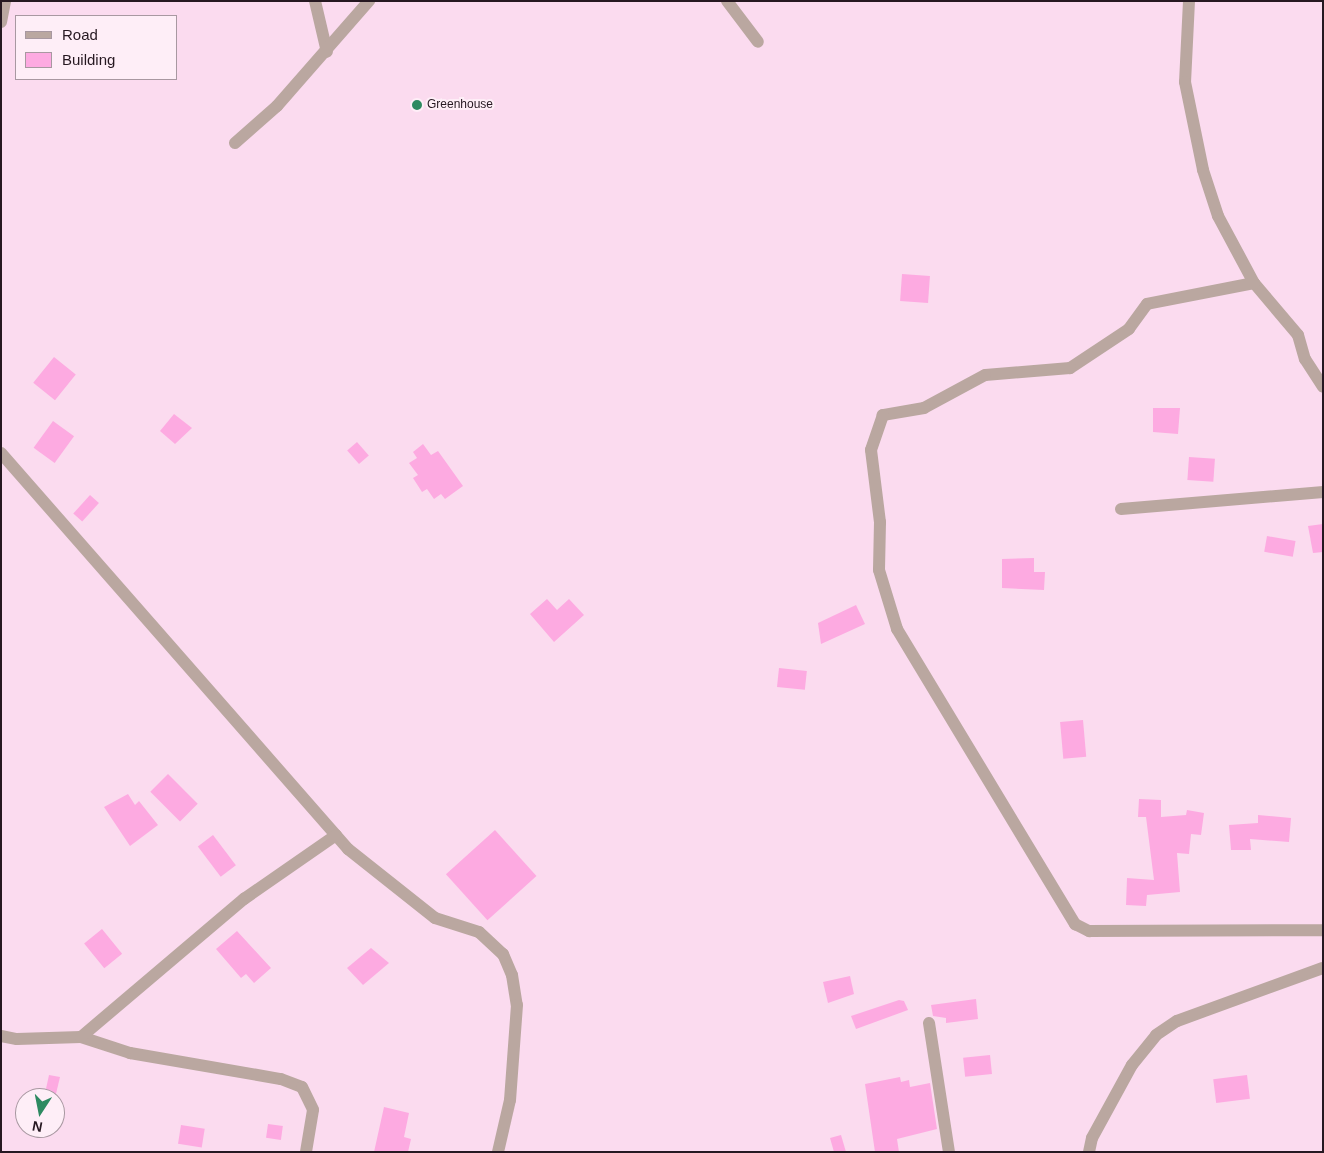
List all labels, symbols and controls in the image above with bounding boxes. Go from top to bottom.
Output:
legend [15,15,178,80]
text: Road [62,26,98,43]
text: Building [62,51,115,68]
place label: Greenhouse [427,98,493,112]
marker: Greenhouse [411,99,423,111]
north arrow [15,1088,65,1138]
text: N [31,1118,44,1136]

